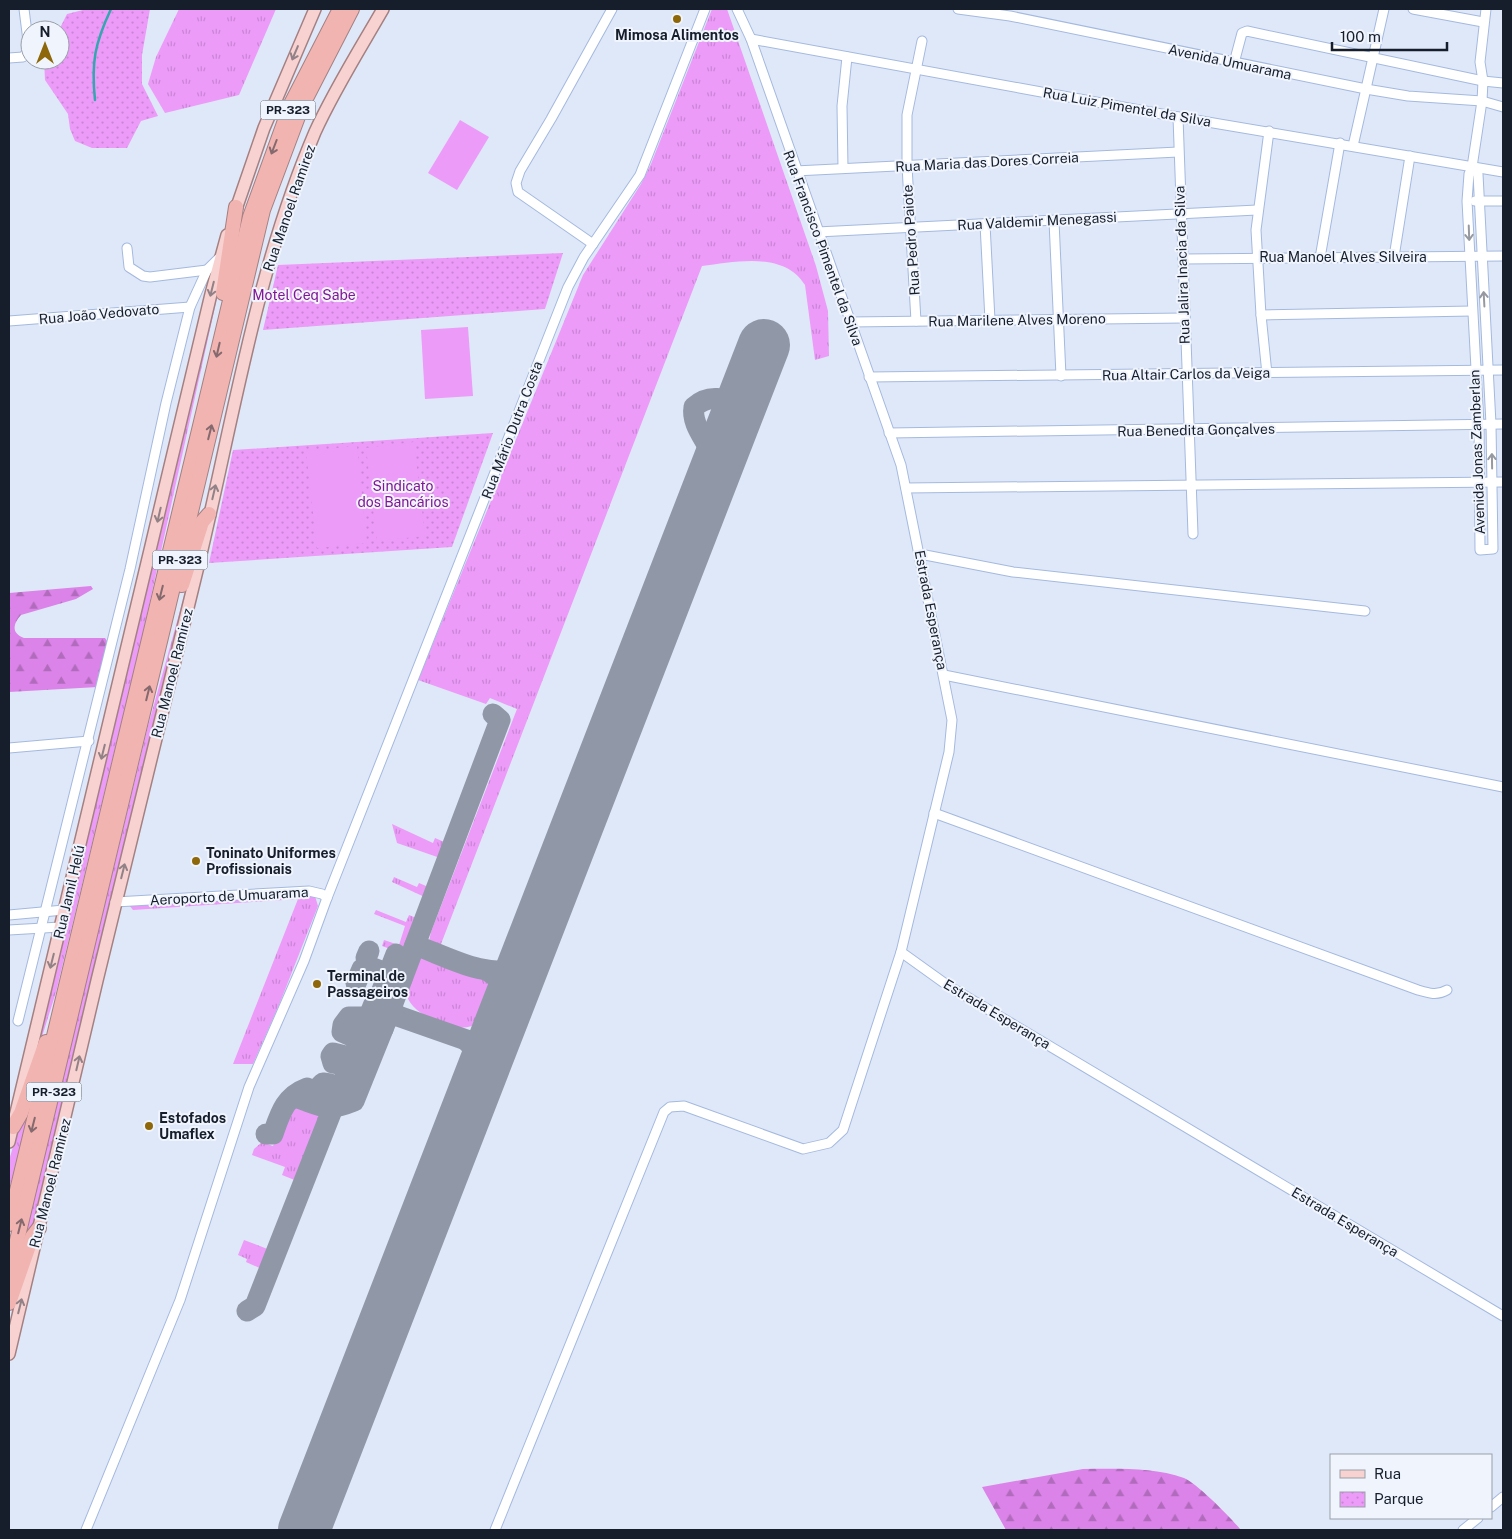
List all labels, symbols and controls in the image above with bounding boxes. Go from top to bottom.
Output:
marker: Mimosa Alimentos [671,13,683,25]
north arrow [20,20,70,70]
scale bar [1332,20,1447,52]
text: N [40,24,50,40]
place label: Mimosa Alimentos [615,27,739,43]
text: 100 m [1340,28,1381,45]
street label: Avenida Umuarama [1167,41,1293,83]
one-way arrow [290,45,300,60]
street label: Rua Luiz Pimentel da Silva [1042,84,1212,130]
road number: PR-323 [260,100,316,120]
one-way arrow [269,139,278,154]
street label: Rua Manoel Ramirez [260,142,318,273]
street label: Rua Francisco Pimentel da Silva [780,148,866,348]
street label: Rua Maria das Dores Correia [895,149,1079,175]
street label: Rua Pedro Paiote [899,184,923,296]
street label: Rua Jalira Inacia da Silva [1171,185,1193,345]
street label: Rua Valdemir Menegassi [957,209,1117,233]
one-way arrow [1464,225,1473,241]
street label: Rua Manoel Alves Silveira [1259,249,1427,265]
one-way arrow [207,280,216,296]
park label: Motel Ceq Sabe [252,287,356,303]
one-way arrow [1480,291,1489,307]
street label: Rua João Vedovato [38,301,160,327]
street label: Rua Marilene Alves Moreno [928,310,1106,330]
one-way arrow [212,341,222,357]
street label: Rua Mário Dutra Costa [478,359,546,501]
street label: Rua Altair Carlos da Veiga [1102,365,1270,383]
street label: Avenida Jonas Zamberlan [1466,369,1488,535]
street label: Rua Benedita Gonçalves [1117,421,1275,439]
one-way arrow [206,425,215,441]
one-way arrow [1487,453,1497,470]
park label: Sindicato dos Bancários [357,478,449,510]
one-way arrow [210,484,219,500]
one-way arrow [154,507,163,523]
street label: Estrada Esperança [912,549,950,671]
road number: PR-323 [152,550,208,570]
one-way arrow [156,585,165,601]
street label: Rua Manoel Ramirez [148,606,196,739]
one-way arrow [144,685,153,701]
one-way arrow [98,743,107,759]
street label: Rua Jamil Helú [50,844,88,940]
place label: Toninato Uniformes Profissionais [206,845,336,877]
marker: Toninato Uniformes Profissionais [190,855,202,867]
one-way arrow [119,863,128,879]
street label: Aeroporto de Umuarama [149,884,309,908]
one-way arrow [47,952,56,968]
place label: Terminal de Passageiros [327,968,408,1000]
street label: Estrada Esperança [941,976,1053,1052]
marker: Terminal de Passageiros [311,978,323,990]
one-way arrow [74,1056,83,1072]
road number: PR-323 [27,1082,82,1102]
place label: Estofados Umaflex [159,1110,226,1142]
street label: Rua Manoel Ramirez [26,1116,74,1249]
one-way arrow [28,1117,38,1133]
marker: Estofados Umaflex [143,1120,155,1132]
street label: Estrada Esperança [1289,1184,1401,1260]
one-way arrow [16,1219,25,1235]
one-way arrow [16,1299,25,1315]
legend [1330,1454,1492,1519]
text: Rua [1374,1465,1401,1482]
text: Parque [1374,1490,1424,1507]

